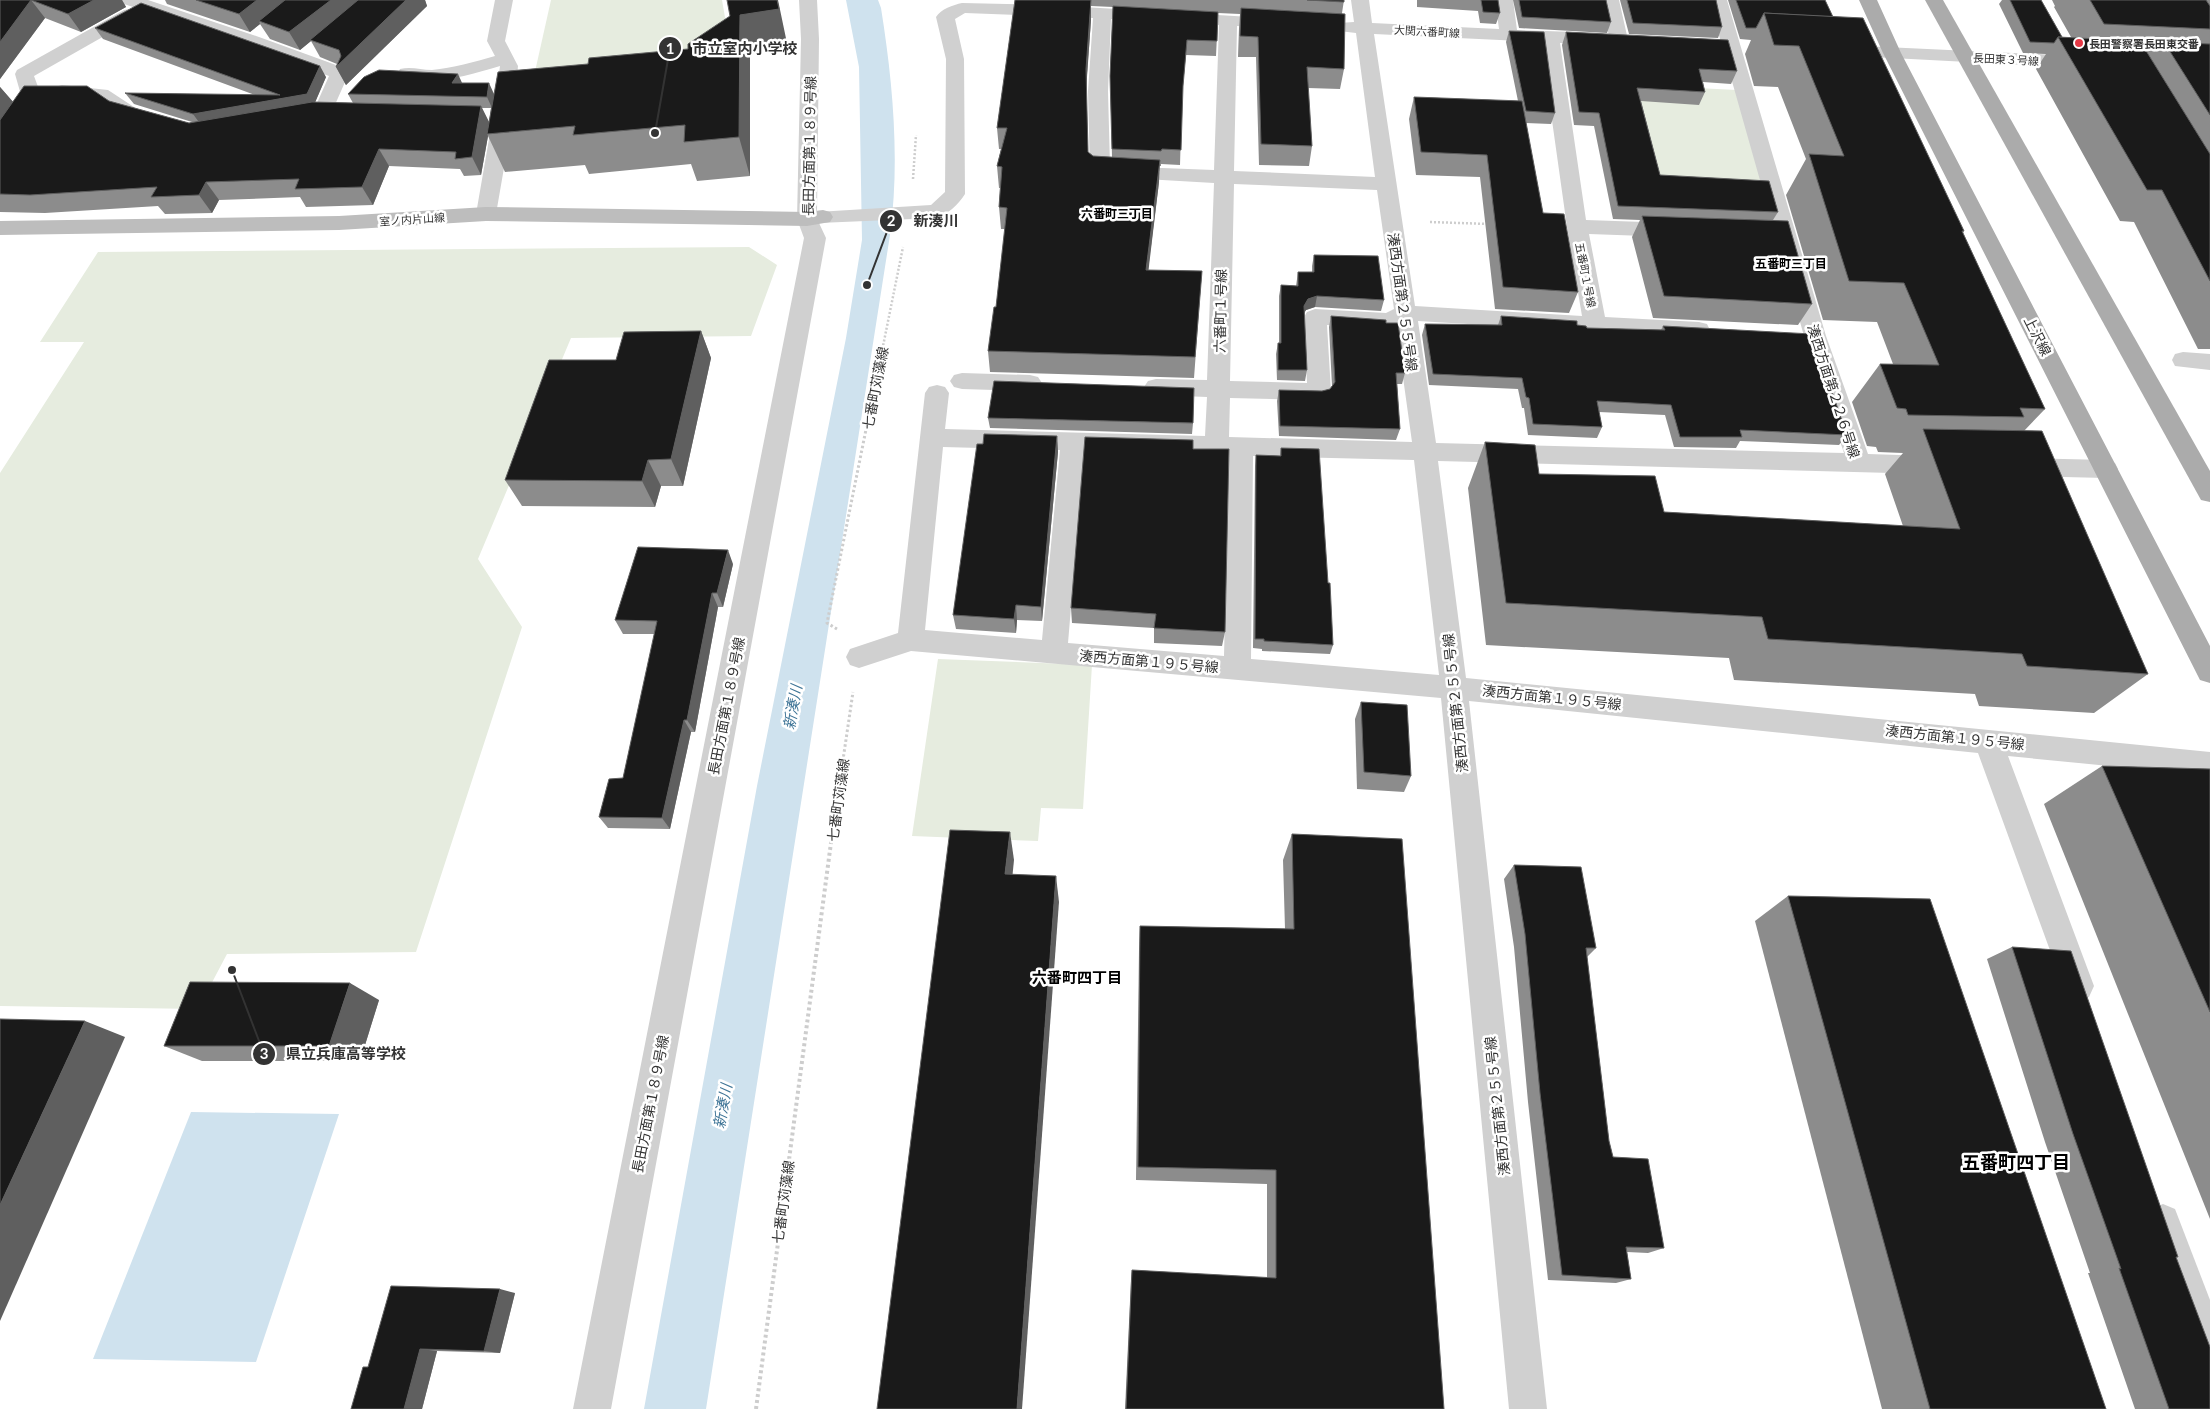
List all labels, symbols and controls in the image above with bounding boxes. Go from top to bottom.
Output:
street label: 大関六番町線 [1394,23,1460,39]
callout: 市立室内小学校 [658,33,808,63]
marker: 長田警察署長田東交番 [2073,37,2085,49]
place label: 長田警察署長田東交番 [2089,37,2199,50]
text: 1 [666,39,674,57]
text: 市立室内小学校 [692,39,798,57]
street label: 長田東３号線 [1973,51,2039,67]
street label: 長田方面第１８９号線 [799,76,819,216]
callout: 新湊川 [879,206,969,236]
district label: 六番町三丁目 [1081,206,1153,221]
street label: 室ノ内片山線 [379,210,445,228]
text: 2 [887,211,896,229]
text: 新湊川 [913,211,959,229]
street label: 湊西方面第２５５号線 [1385,231,1421,373]
street label: 五番町１号線 [1573,241,1599,309]
district label: 五番町三丁目 [1755,256,1827,271]
street label: 六番町１号線 [1211,269,1229,353]
street label: 上沢線 [2021,313,2055,359]
street label: 湊西方面第２２６号線 [1804,322,1864,460]
street label: 七番町苅藻線 [859,345,891,431]
street label: 湊西方面第２５５号線 [1439,632,1471,774]
street label: 長田方面第１８９号線 [704,636,748,776]
street label: 湊西方面第１９５号線 [1079,646,1219,676]
water label: 新湊川 [779,681,805,731]
street label: 湊西方面第１９５号線 [1481,681,1623,713]
street label: 湊西方面第１９５号線 [1884,721,2026,753]
street label: 七番町苅藻線 [824,757,852,843]
district label: 六番町四丁目 [1032,968,1122,986]
street label: 長田方面第１８９号線 [628,1034,672,1174]
street label: 湊西方面第２５５号線 [1481,1035,1513,1177]
callout: 県立兵庫高等学校 [251,1039,416,1069]
text: 3 [260,1044,268,1062]
text: 県立兵庫高等学校 [286,1044,406,1062]
water label: 新湊川 [709,1080,735,1130]
district label: 五番町四丁目 [1962,1151,2070,1173]
street label: 七番町苅藻線 [769,1159,797,1245]

